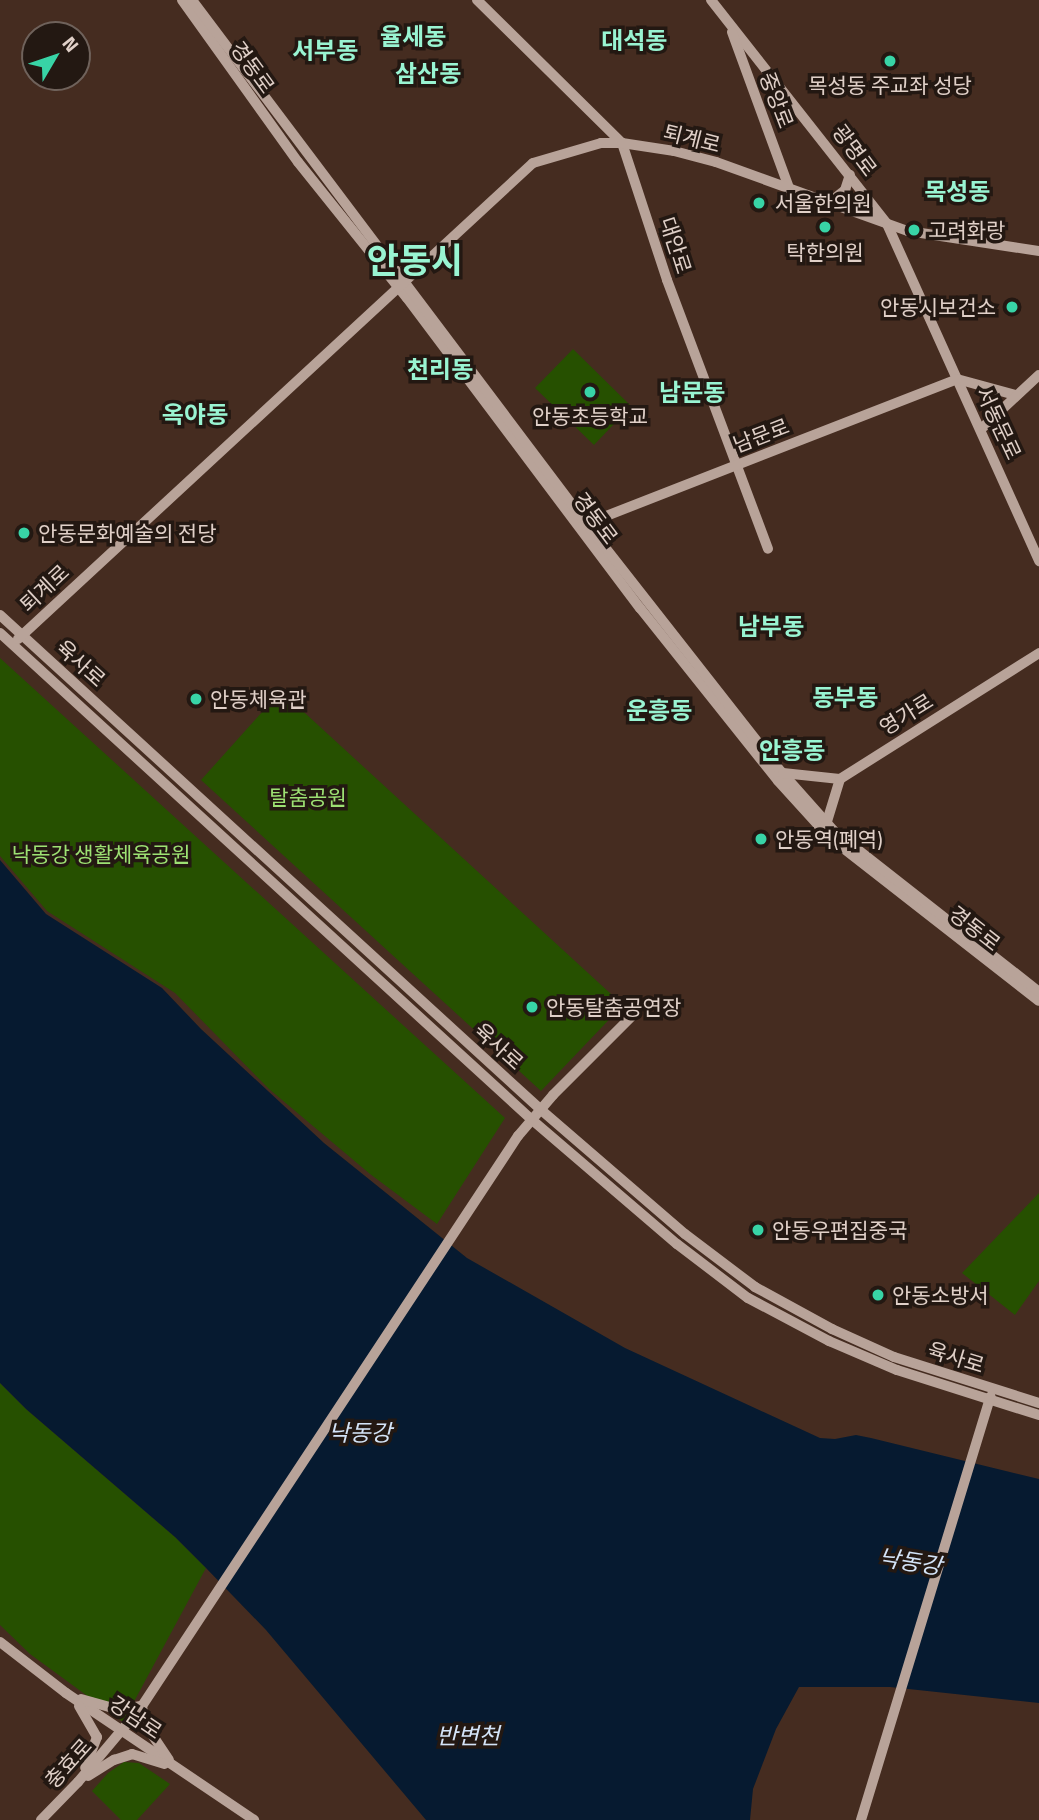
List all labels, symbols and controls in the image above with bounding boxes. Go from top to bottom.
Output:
north arrow [21,21,91,91]
district label: 율세동 [380,23,446,51]
district label: 대석동 [601,27,667,55]
text: N [56,29,87,58]
street label: 경동로 [226,36,280,98]
district label: 서부동 [292,37,358,65]
marker: 목성동 주교좌 성당 [882,53,898,69]
district label: 삼산동 [395,60,461,88]
street label: 중앙로 [755,68,799,132]
place label: 목성동 주교좌 성당 [808,72,972,98]
street label: 퇴계로 [661,119,723,157]
street label: 광명로 [827,119,883,181]
district label: 목성동 [924,178,990,206]
place label: 서울한의원 [775,190,872,216]
marker: 서울한의원 [749,193,769,213]
street label: 대안로 [655,214,697,276]
marker: 탁한의원 [815,217,835,237]
place label: 고려화랑 [928,217,1005,243]
marker: 고려화랑 [906,222,922,238]
district label: 안동시 [367,239,463,281]
place label: 탁한의원 [786,239,864,265]
place label: 안동시보건소 [880,294,996,320]
marker: 안동시보건소 [1002,297,1022,317]
district label: 천리동 [407,356,473,384]
district label: 남문동 [659,379,725,407]
street label: 서동문로 [971,383,1027,463]
marker: 안동초등학교 [582,384,598,400]
district label: 옥야동 [162,401,228,429]
place label: 안동초등학교 [532,403,648,429]
street label: 남문로 [729,413,793,457]
street label: 경동로 [568,487,624,549]
place label: 안동문화예술의 전당 [38,520,216,546]
marker: 안동문화예술의 전당 [16,525,32,541]
street label: 퇴계로 [14,559,74,617]
district label: 남부동 [738,613,804,641]
street label: 육사로 [51,634,111,692]
district label: 동부동 [812,684,878,712]
place label: 안동체육관 [210,686,307,712]
street label: 영가로 [875,688,937,740]
marker: 안동체육관 [188,691,204,707]
district label: 운흥동 [626,697,692,725]
district label: 안흥동 [759,737,825,765]
park label: 탈춤공원 [269,784,347,810]
place label: 안동역(폐역) [775,826,883,852]
marker: 안동역(폐역) [753,831,769,847]
park label: 낙동강 생활체육공원 [12,841,190,867]
street label: 경동로 [944,900,1006,956]
place label: 안동탈춤공연장 [546,994,681,1020]
marker: 안동탈춤공연장 [524,999,540,1015]
street label: 육사로 [469,1017,529,1075]
place label: 안동우편집중국 [772,1217,907,1243]
marker: 안동우편집중국 [750,1222,766,1238]
place label: 안동소방서 [892,1282,989,1308]
marker: 안동소방서 [870,1287,886,1303]
street label: 육사로 [925,1336,987,1378]
water label: 낙동강 [328,1419,392,1447]
water label: 낙동강 [876,1543,944,1581]
street label: 강남로 [105,1690,167,1744]
water label: 반변천 [436,1722,500,1750]
street label: 충효로 [39,1733,97,1793]

